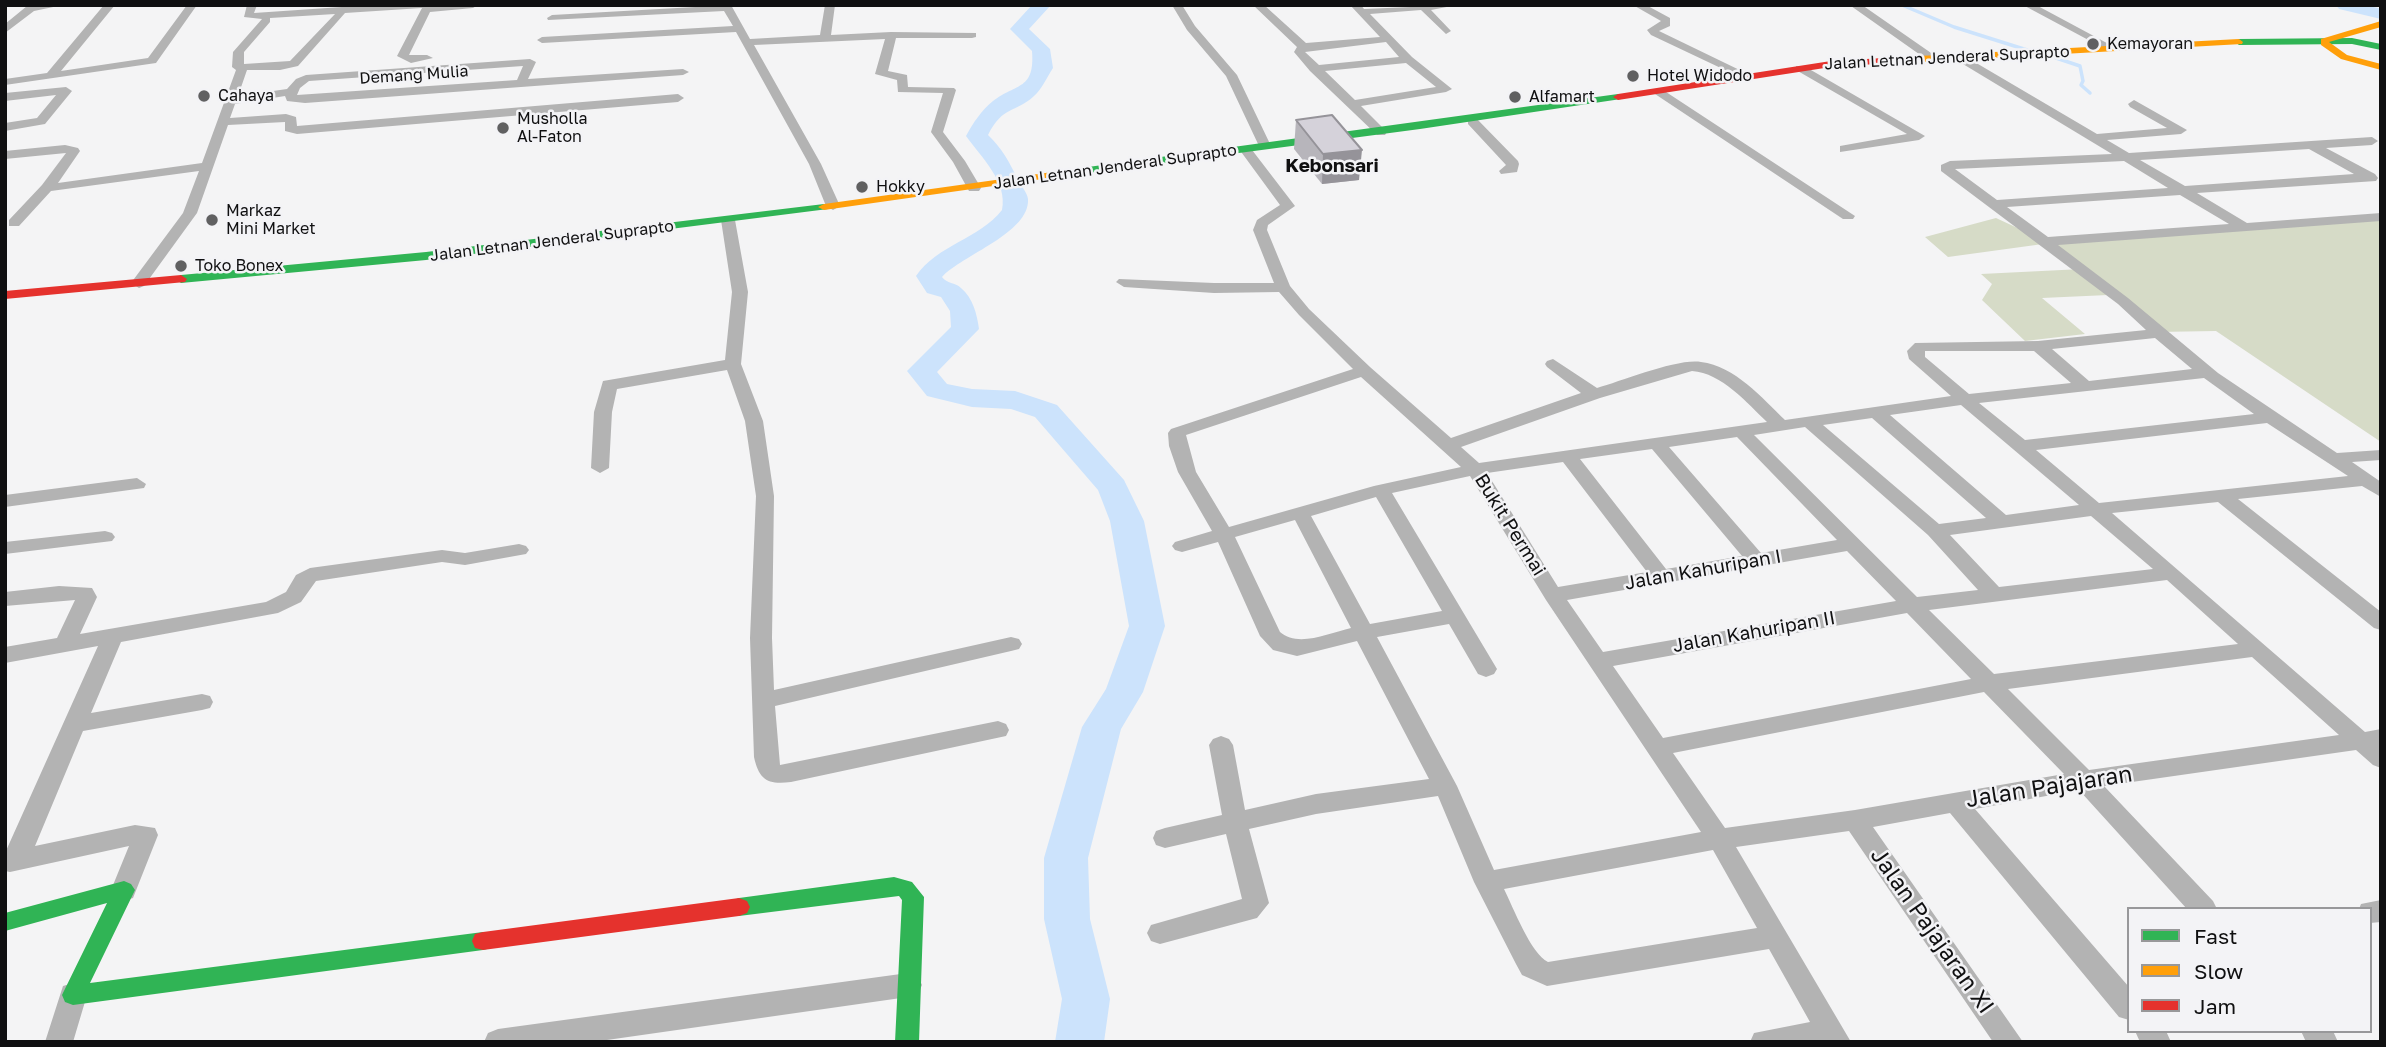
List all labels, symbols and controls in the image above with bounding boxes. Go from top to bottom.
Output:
place label: Kemayoran [2107,34,2193,54]
marker: Kemayoran [2085,36,2101,52]
street label: Jalan Letnan Jenderal Suprapto [1824,42,2070,74]
street label: Demang Mulia [359,62,469,88]
place label: Hotel Widodo [1647,66,1752,86]
marker: Hotel Widodo [1625,68,1641,84]
place label: Cahaya [218,86,274,106]
place label: Alfamart [1529,87,1595,107]
marker: Cahaya [196,88,212,104]
marker: Alfamart [1507,89,1523,105]
place label: Musholla Al-Faton [517,109,588,147]
marker: Musholla Al-Faton [495,120,511,136]
street label: Jalan Letnan Jenderal Suprapto [992,140,1238,194]
district label: Kebonsari [1285,155,1379,177]
place label: Hokky [876,177,925,197]
marker: Hokky [854,179,870,195]
place label: Markaz Mini Market [226,201,316,239]
marker: Markaz Mini Market [204,212,220,228]
street label: Jalan Letnan Jenderal Suprapto [429,217,675,265]
place label: Toko Bonex [195,256,283,276]
marker: Toko Bonex [173,258,189,274]
street label: Bukit Permai [1470,470,1550,580]
street label: Jalan Kahuripan I [1623,545,1783,595]
street label: Jalan Kahuripan II [1671,606,1837,658]
street label: Jalan Pajajaran [1964,760,2134,814]
street label: Jalan Pajajaran XI [1864,843,2000,1019]
legend [2127,907,2372,1033]
text: Fast [2194,923,2237,949]
text: Slow [2194,958,2243,984]
text: Jam [2194,993,2236,1019]

